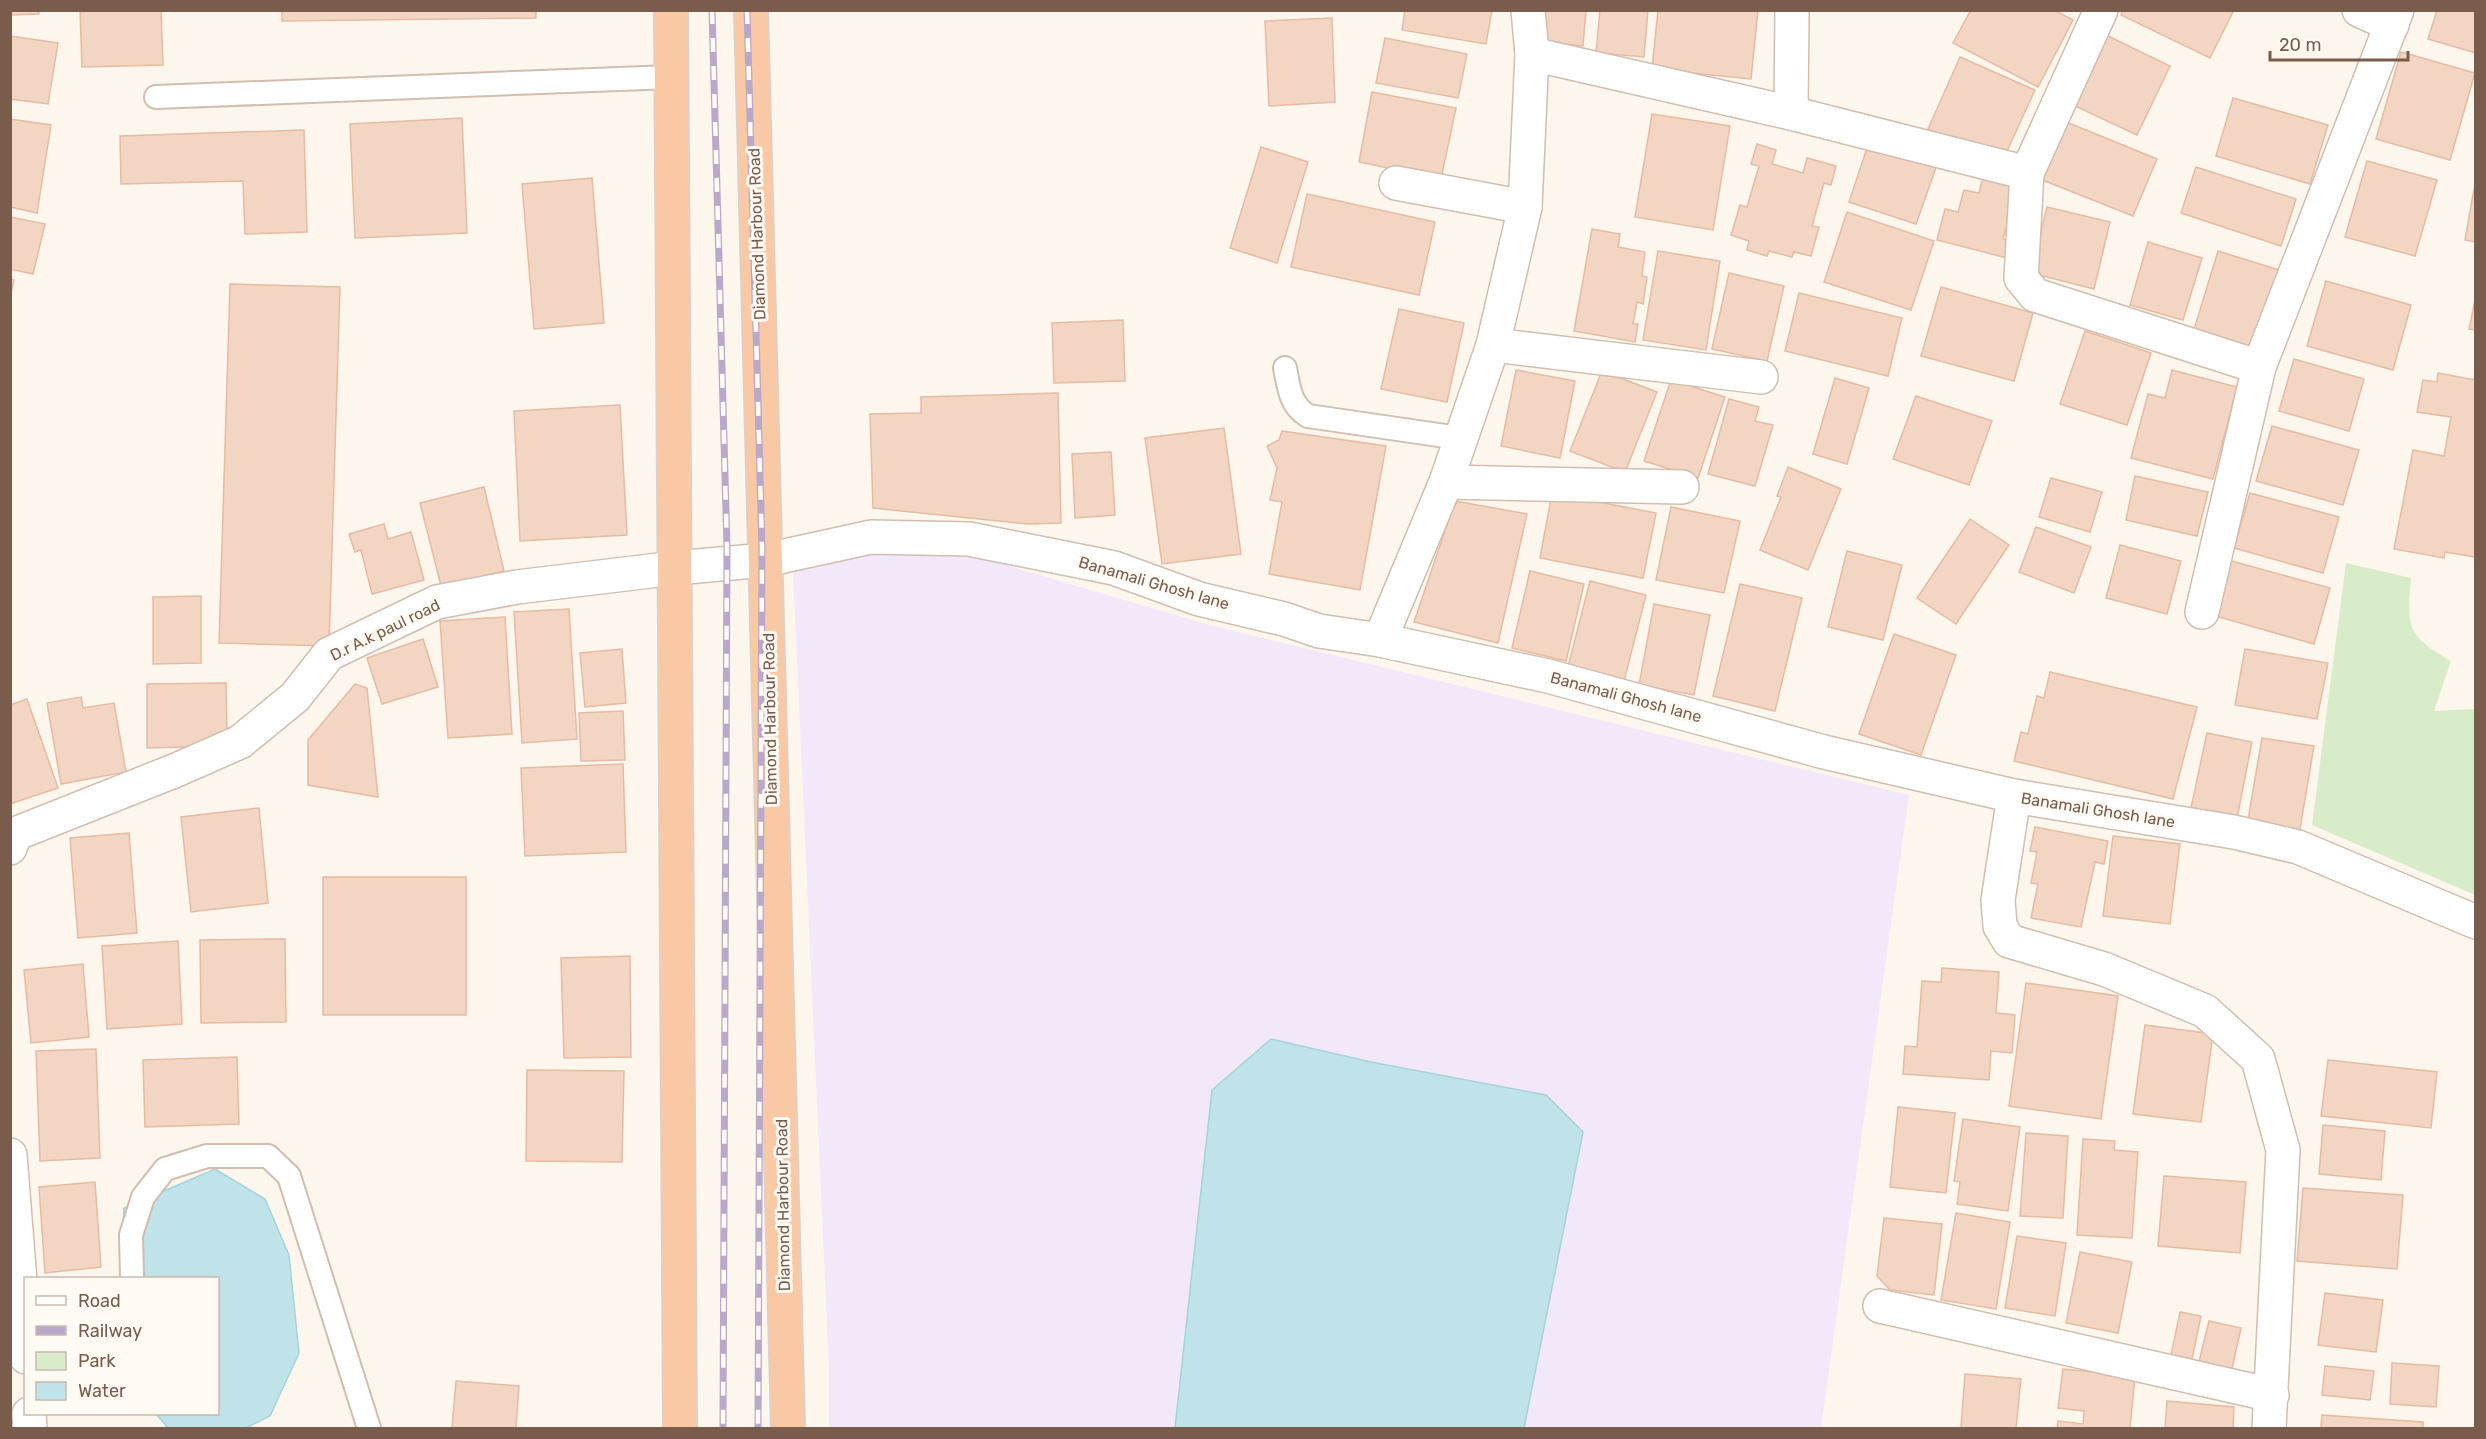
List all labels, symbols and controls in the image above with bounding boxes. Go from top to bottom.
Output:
scale bar [2270,24,2408,62]
text: 20 m [2279,34,2321,56]
street label: Diamond Harbour Road [744,147,770,321]
street label: Banamali Ghosh lane [1076,552,1232,614]
street label: D.r A.k paul road [327,595,443,665]
street label: Diamond Harbour Road [759,633,781,805]
street label: Banamali Ghosh lane [1548,668,1704,726]
street label: Banamali Ghosh lane [2020,788,2176,832]
street label: Diamond Harbour Road [772,1119,794,1291]
legend [24,1277,219,1415]
text: Road [78,1290,121,1312]
text: Railway [78,1320,142,1342]
text: Park [78,1350,116,1372]
text: Water [78,1380,126,1402]

